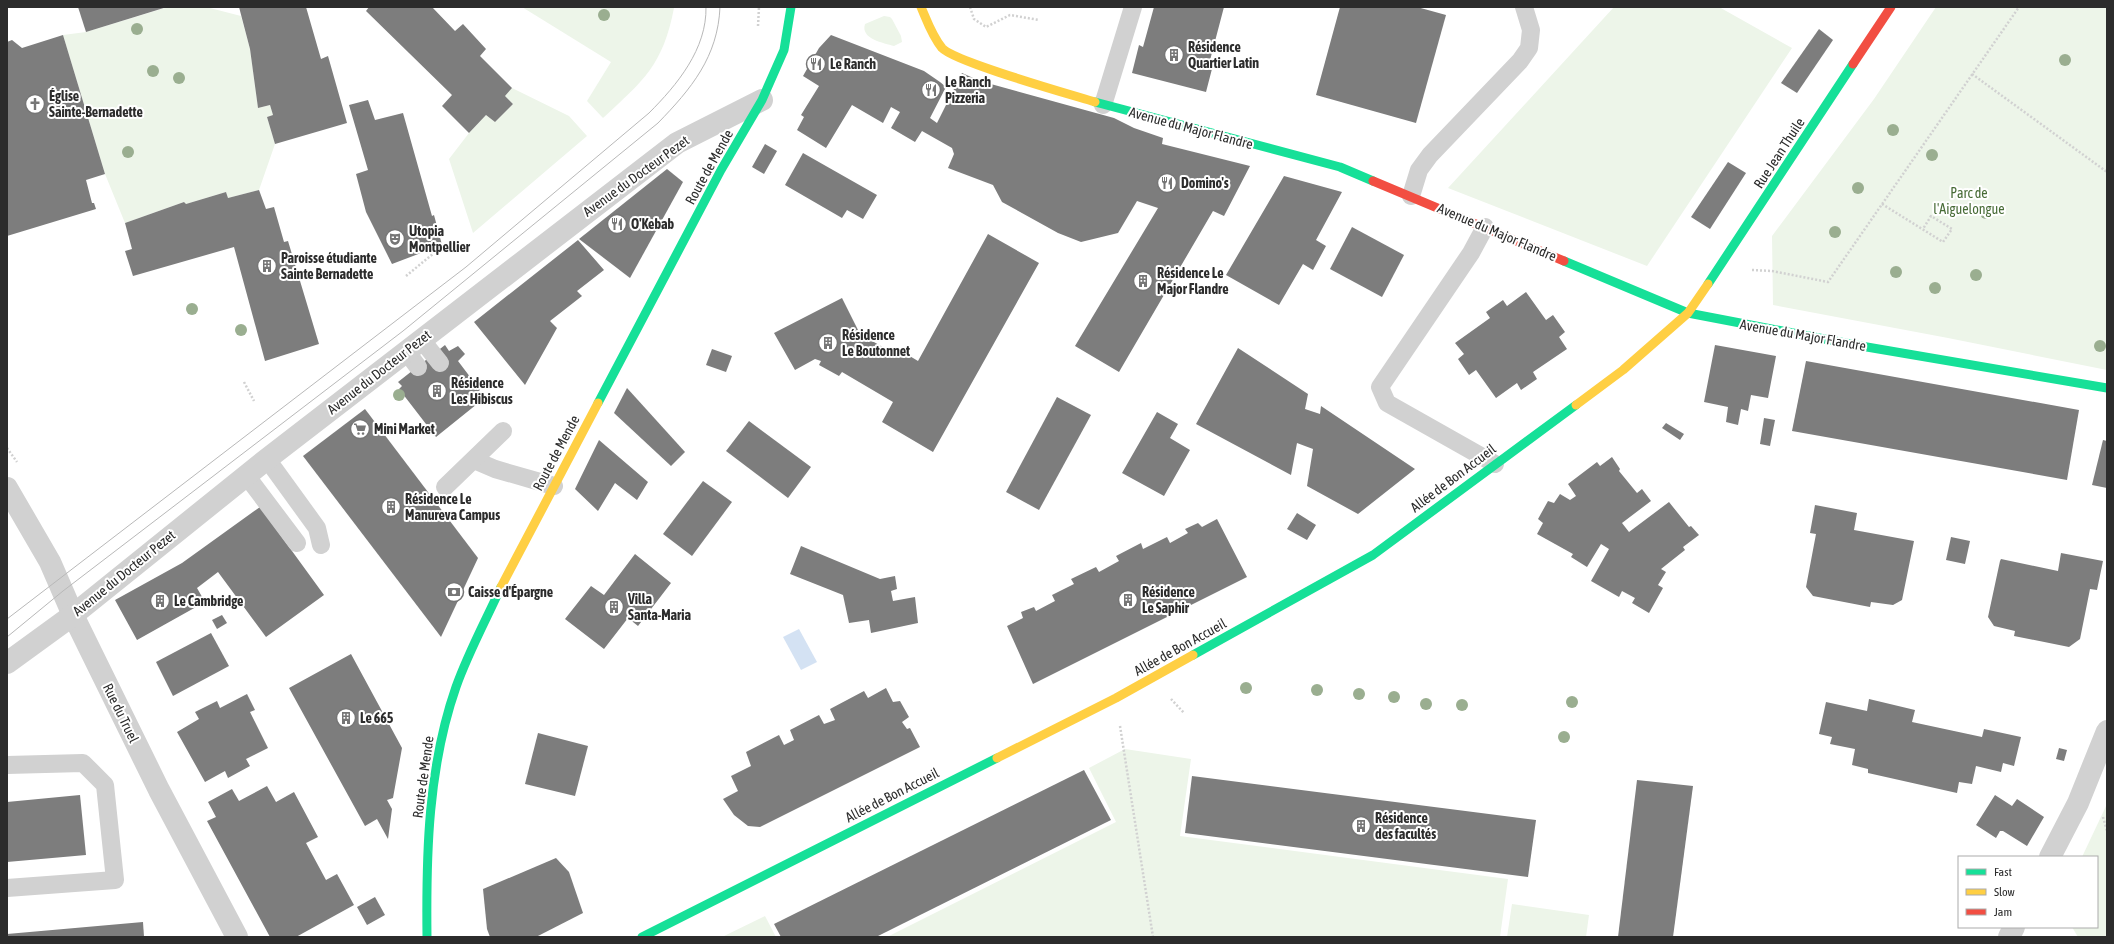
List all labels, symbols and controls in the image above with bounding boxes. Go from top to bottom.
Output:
place label: Résidence Quartier Latin [1188,39,1259,71]
building icon: Résidence Quartier Latin [1163,44,1185,66]
restaurant icon: Le Ranch [805,53,827,75]
place label: Le Ranch [830,56,876,72]
place label: Le Ranch Pizzeria [945,74,991,106]
restaurant icon: Le Ranch Pizzeria [920,79,942,101]
place label: Église Sainte-Bernadette [49,88,143,120]
church icon: Église Sainte-Bernadette [24,93,46,115]
street label: Avenue du Major Flandre [1127,104,1255,152]
street label: Rue Jean Thuile [1750,115,1808,191]
street label: Route de Mende [682,127,736,207]
street label: Avenue du Docteur Pezet [580,132,692,220]
restaurant icon: Domino's [1156,172,1178,194]
place label: Domino's [1181,175,1229,191]
park label: Parc de l'Aiguelongue [1933,185,2005,217]
street label: Avenue du Major Flandre [1435,200,1559,264]
restaurant icon: O'Kebab [606,213,628,235]
place label: O'Kebab [631,216,675,232]
place label: Utopia Montpellier [409,223,471,255]
theatre icon: Utopia Montpellier [384,228,406,250]
place label: Paroisse étudiante Sainte Bernadette [281,250,377,282]
building icon: Paroisse étudiante Sainte Bernadette [256,255,278,277]
place label: Résidence Le Major Flandre [1157,265,1229,297]
building icon: Résidence Le Major Flandre [1132,270,1154,292]
street label: Avenue du Major Flandre [1739,316,1867,354]
street label: Avenue du Docteur Pezet [324,327,434,417]
place label: Résidence Le Boutonnet [842,327,910,359]
building icon: Résidence Le Boutonnet [817,332,839,354]
place label: Résidence Les Hibiscus [451,375,513,407]
building icon: Résidence Les Hibiscus [426,380,448,402]
street label: Route de Mende [529,413,583,493]
supermarket icon: Mini Market [349,418,371,440]
place label: Mini Market [374,421,435,437]
street label: Allée de Bon Accueil [1407,441,1499,515]
place label: Résidence Le Manureva Campus [405,491,500,523]
building icon: Résidence Le Manureva Campus [380,496,402,518]
street label: Avenue du Docteur Pezet [70,527,178,619]
bank icon: Caisse d'Épargne [443,581,465,603]
place label: Caisse d'Épargne [468,584,553,600]
place label: Résidence Le Saphir [1142,584,1195,616]
building icon: Résidence Le Saphir [1117,589,1139,611]
building icon: Le Cambridge [149,590,171,612]
place label: Villa Santa-Maria [627,591,691,623]
place label: Le Cambridge [174,593,243,609]
building icon: Villa Santa-Maria [603,596,625,618]
street label: Allée de Bon Accueil [1131,615,1229,679]
street label: Rue du Truel [100,681,142,745]
building icon: Le 665 [335,707,357,729]
place label: Le 665 [360,710,394,726]
street label: Route de Mende [409,735,437,819]
street label: Allée de Bon Accueil [843,764,942,825]
place label: Résidence des facultés [1375,810,1436,842]
building icon: Résidence des facultés [1350,815,1372,837]
legend [1958,856,2098,928]
text: Fast [1994,865,2012,879]
text: Slow [1994,885,2015,899]
text: Jam [1994,905,2012,919]

